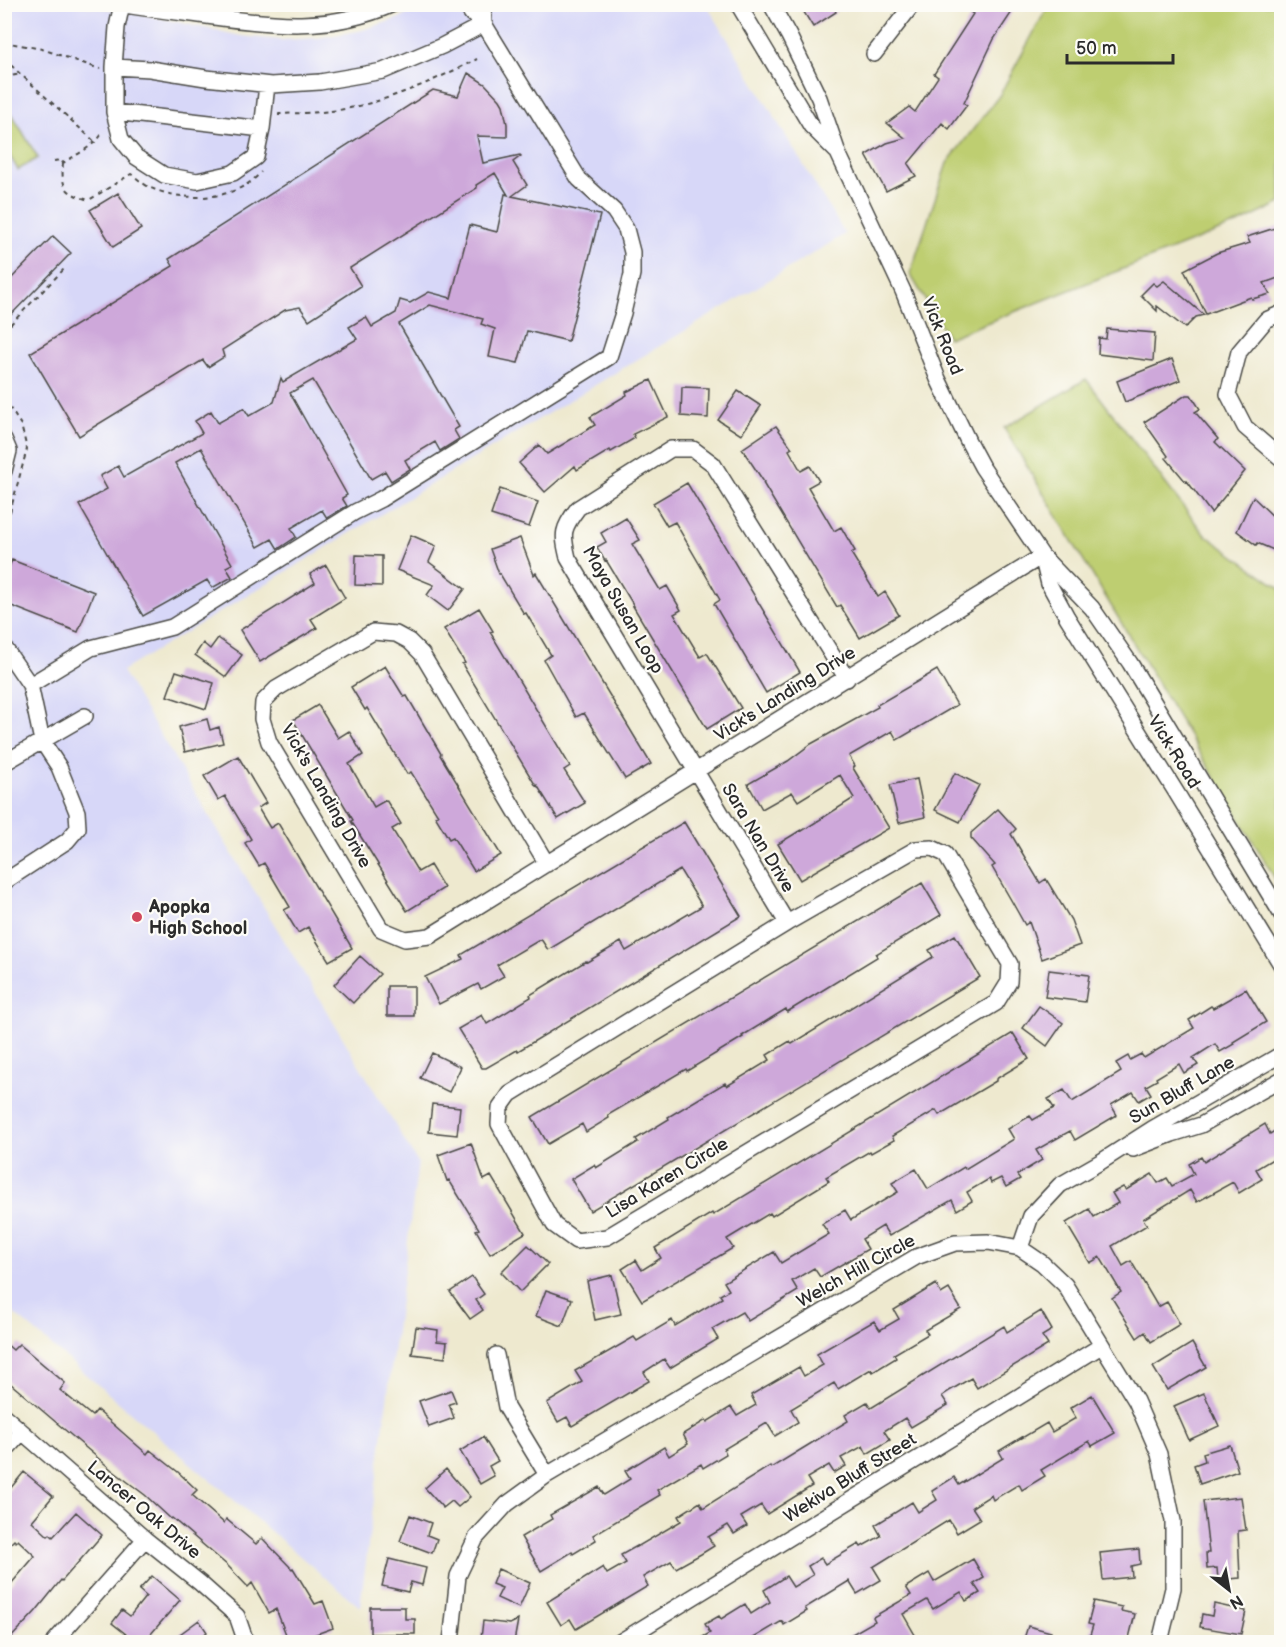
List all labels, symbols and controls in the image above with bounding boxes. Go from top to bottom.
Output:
scale bar [1067,27,1174,65]
text: 50 m [1076,38,1117,59]
street label: Vick Road [917,294,967,378]
street label: Maya Susan Loop [578,542,668,678]
street label: Vick's Landing Drive [710,642,860,746]
street label: Vick Road [1143,712,1205,792]
street label: Vick's Landing Drive [276,720,376,872]
street label: Sara Nan Drive [717,780,799,897]
place label: Apopka High School [148,897,247,939]
marker: Apopka High School [130,910,144,924]
street label: Sun Bluff Lane [1126,1051,1239,1129]
street label: Lisa Karen Circle [602,1133,732,1223]
street label: Welch Hill Circle [793,1230,919,1312]
street label: Wekiva Bluff Street [780,1429,920,1527]
street label: Lancer Oak Drive [83,1457,205,1564]
north arrow [1199,1560,1259,1620]
text: N [1226,1590,1246,1613]

